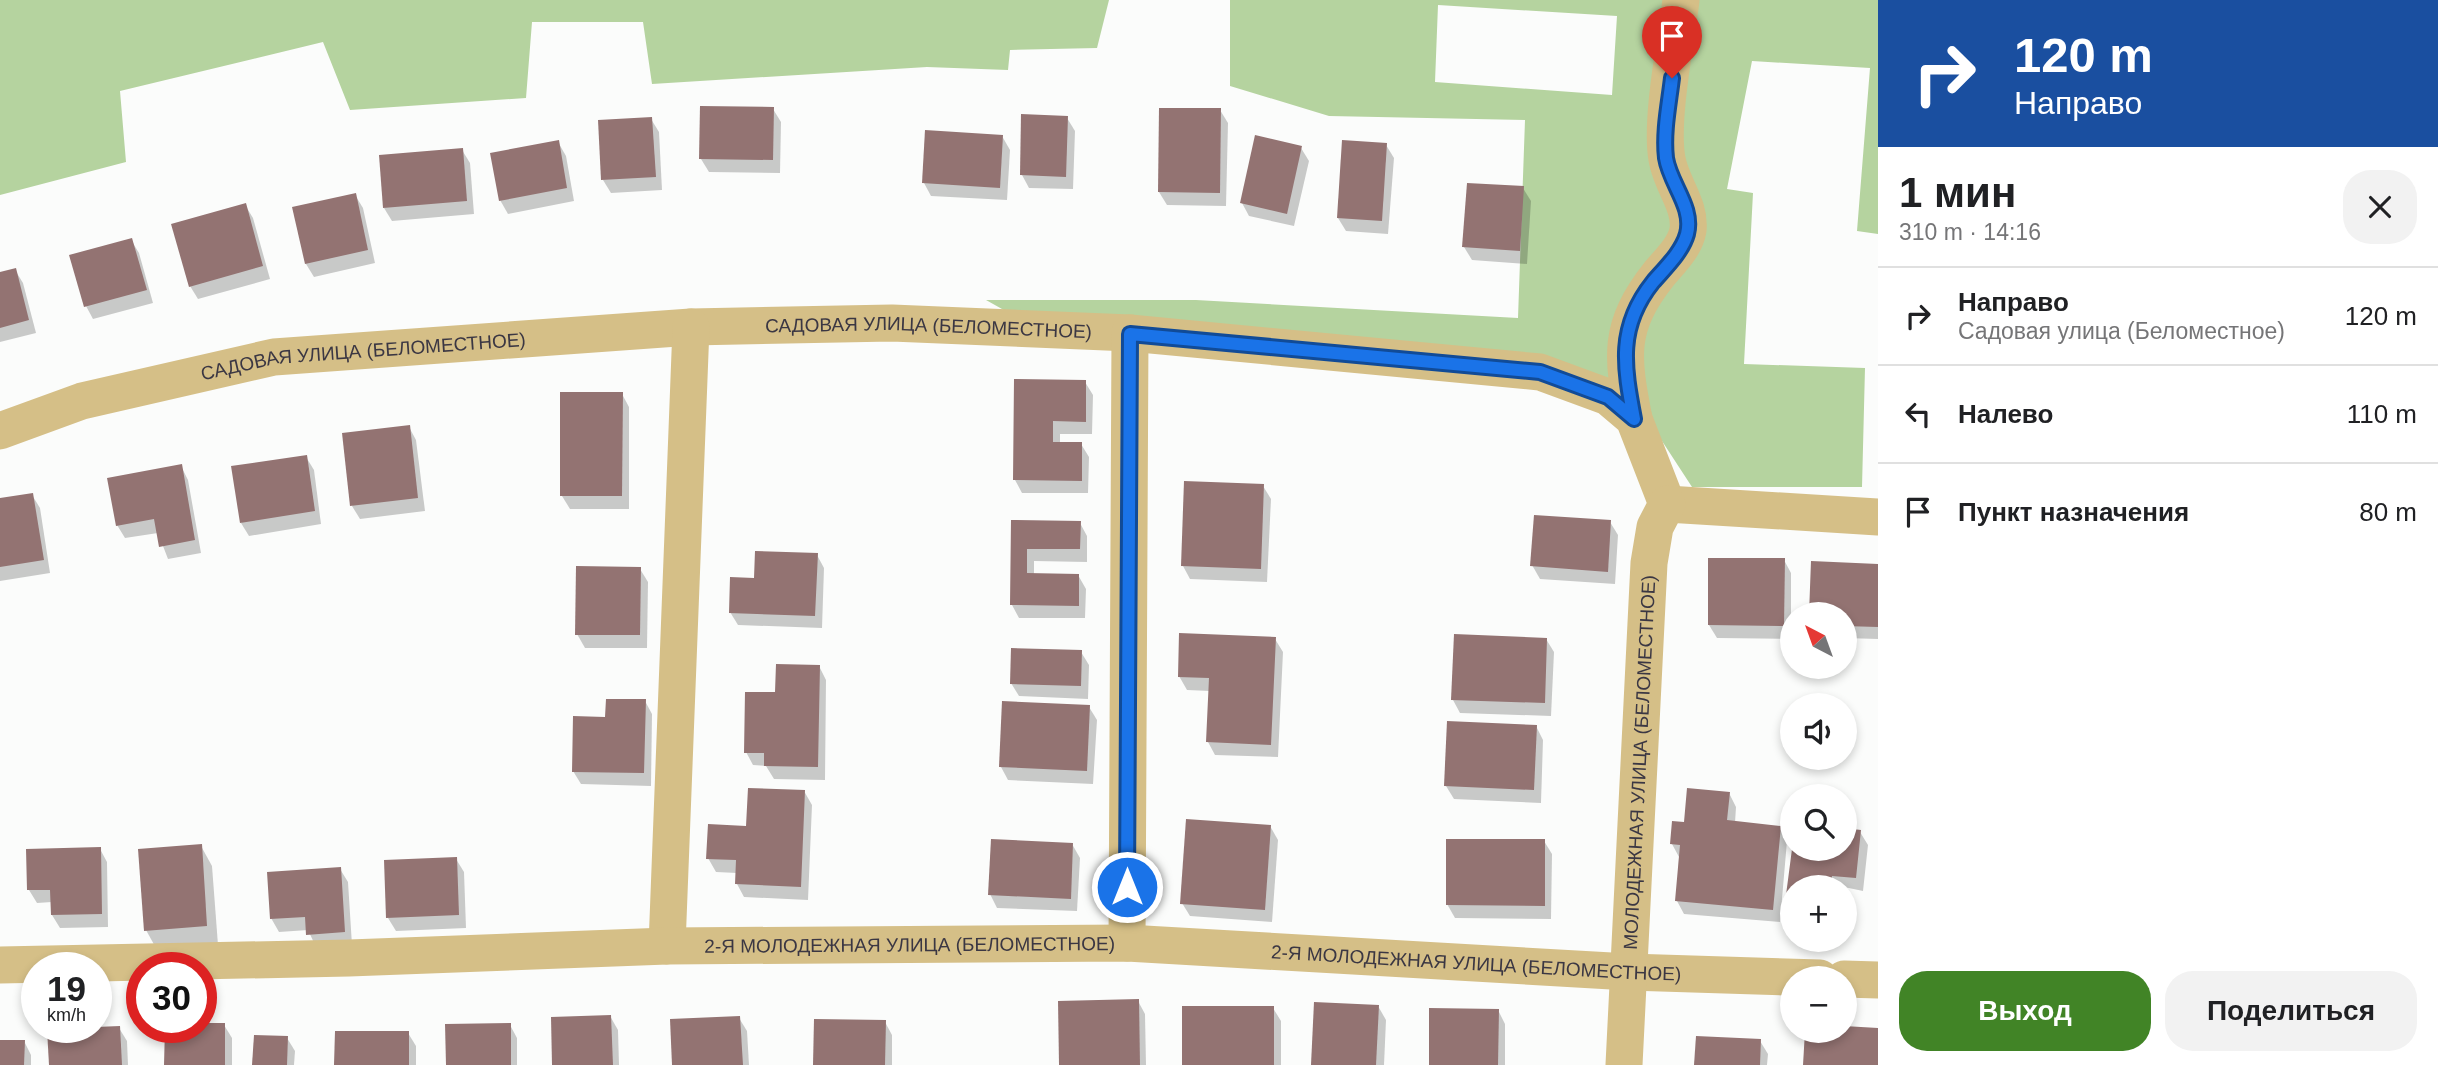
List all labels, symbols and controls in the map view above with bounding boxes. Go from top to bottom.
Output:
pin [1642,6,1702,78]
icon: arrive [1653,17,1691,55]
icon: right [1899,28,1990,119]
text: 120 m [2014,28,2153,82]
text: Направо [2014,85,2142,121]
text: 1 мин [1899,169,2016,216]
button: close [2343,170,2417,244]
text: 310 m · 14:16 [1899,219,2041,245]
text: Направо [1958,287,2069,317]
icon: right [1899,297,1937,335]
text: 120 m [2345,301,2417,331]
street label: САДОВАЯ УЛИЦА (БЕЛОМЕСТНОЕ) [765,312,1092,342]
text: Садовая улица (Беломестное) [1958,318,2285,344]
street label: САДОВАЯ УЛИЦА (БЕЛОМЕСТНОЕ) [199,328,526,384]
icon: left [1899,395,1937,433]
text: Налево [1958,399,2053,429]
text: 110 m [2347,399,2417,429]
icon: arrive [1899,493,1937,531]
text: Пункт назначения [1958,497,2189,527]
text: 80 m [2359,497,2417,527]
street label: МОЛОДЕЖНАЯ УЛИЦА (БЕЛОМЕСТНОЕ) [1619,575,1659,950]
north arrow [1780,602,1857,679]
map controls [1780,602,1857,1043]
button: sound [1780,693,1857,770]
button: search [1780,784,1857,861]
position arrow [1090,850,1164,924]
button: + [1780,875,1857,952]
street label: 2-Я МОЛОДЕЖНАЯ УЛИЦА (БЕЛОМЕСТНОЕ) [704,933,1115,956]
street label: 2-Я МОЛОДЕЖНАЯ УЛИЦА (БЕЛОМЕСТНОЕ) [1270,941,1682,984]
speed limit sign: 30 [126,952,217,1043]
button: − [1780,966,1857,1043]
text: 19 [47,969,86,1008]
button: Выход [1899,971,2151,1051]
button: Поделиться [2165,971,2417,1051]
text: km/h [47,1005,86,1025]

